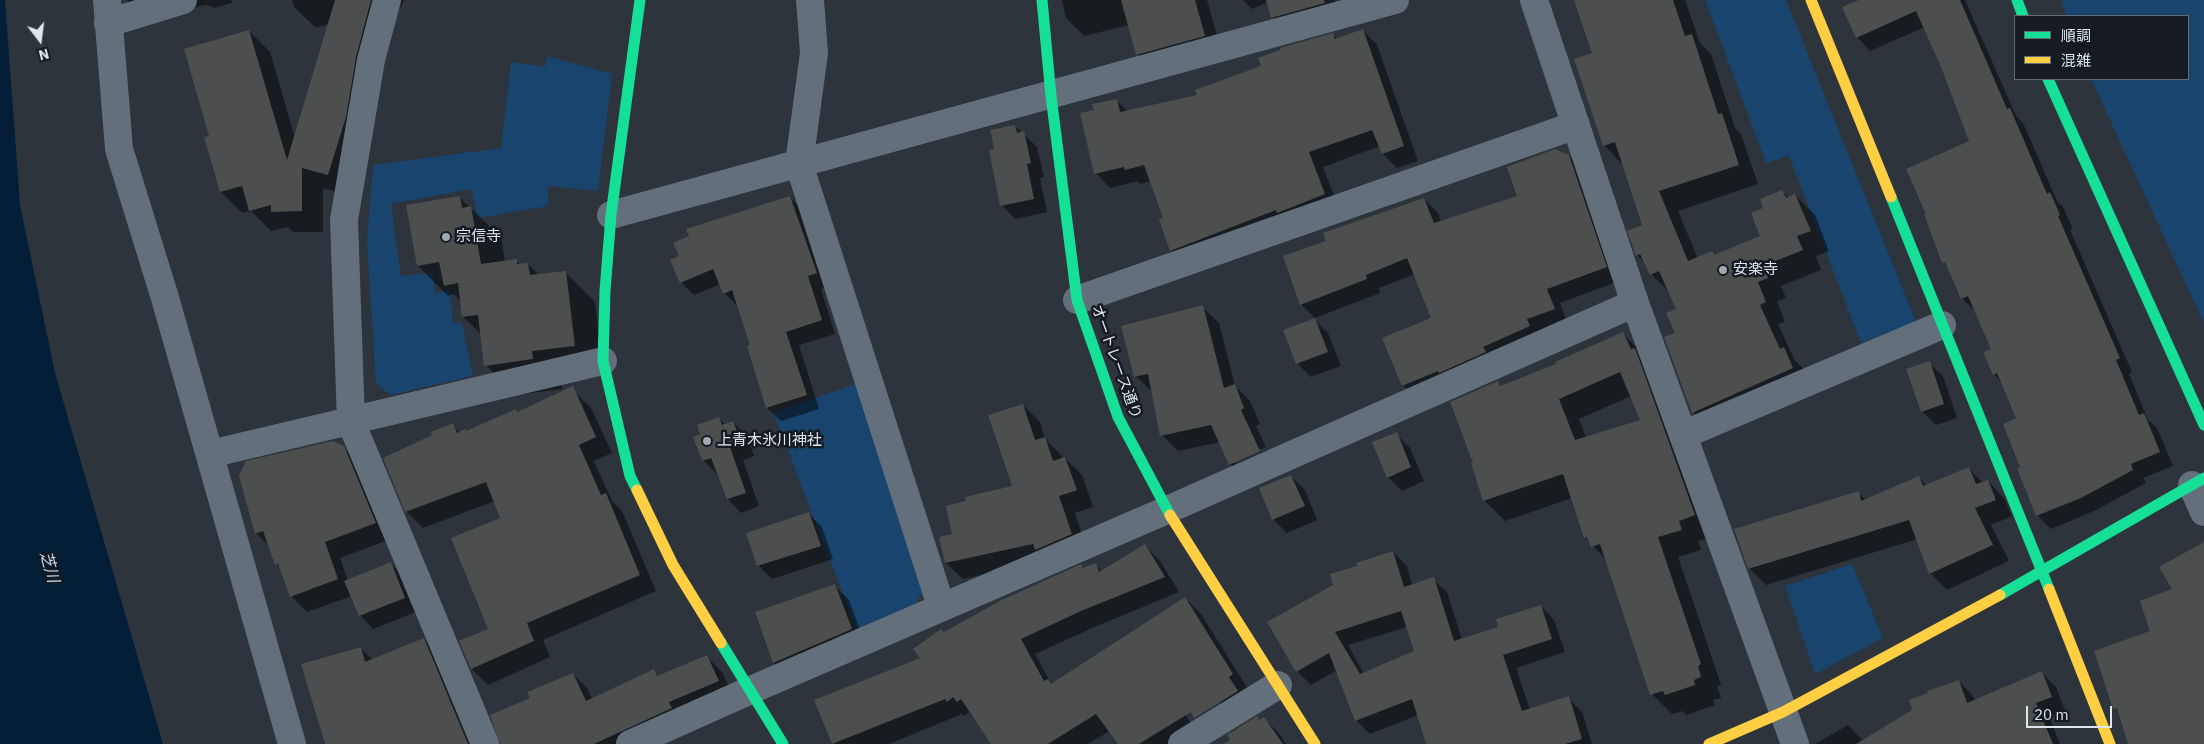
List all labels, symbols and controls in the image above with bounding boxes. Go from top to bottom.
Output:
north arrow [15,15,65,65]
legend [2014,15,2189,80]
text: 順調 [2061,26,2091,45]
text: N [37,44,51,64]
text: 混雑 [2061,51,2091,70]
place label: 宗信寺 [456,228,501,246]
marker: 宗信寺 [440,231,452,243]
place label: 安楽寺 [1733,261,1778,279]
marker: 安楽寺 [1717,264,1729,276]
street label: オートレース通り [1087,303,1145,421]
place label: 上青木氷川神社 [717,432,822,450]
marker: 上青木氷川神社 [701,435,713,447]
water label: 芝川 [35,549,63,585]
scale bar [2029,696,2115,728]
text: 20 m [2034,705,2069,724]

